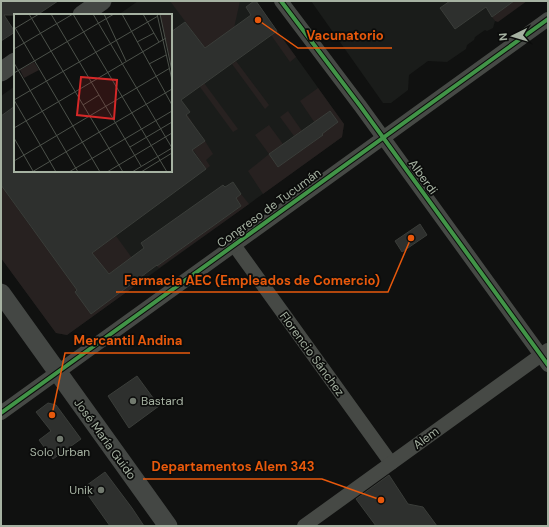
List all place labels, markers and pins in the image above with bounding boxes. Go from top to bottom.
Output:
callout: Vacunatorio [298,23,392,48]
callout: Farmacia AEC (Empleados de Comercio) [116,267,388,292]
callout: Mercantil Andina [65,328,190,353]
place label: Bastard [141,393,184,409]
marker: Bastard [128,396,138,406]
marker: Solo Urban [55,434,65,444]
place label: Solo Urban [30,444,90,460]
callout: Departamentos Alem 343 [143,454,322,479]
place label: Unik [69,482,93,498]
marker: Unik [96,485,106,495]

